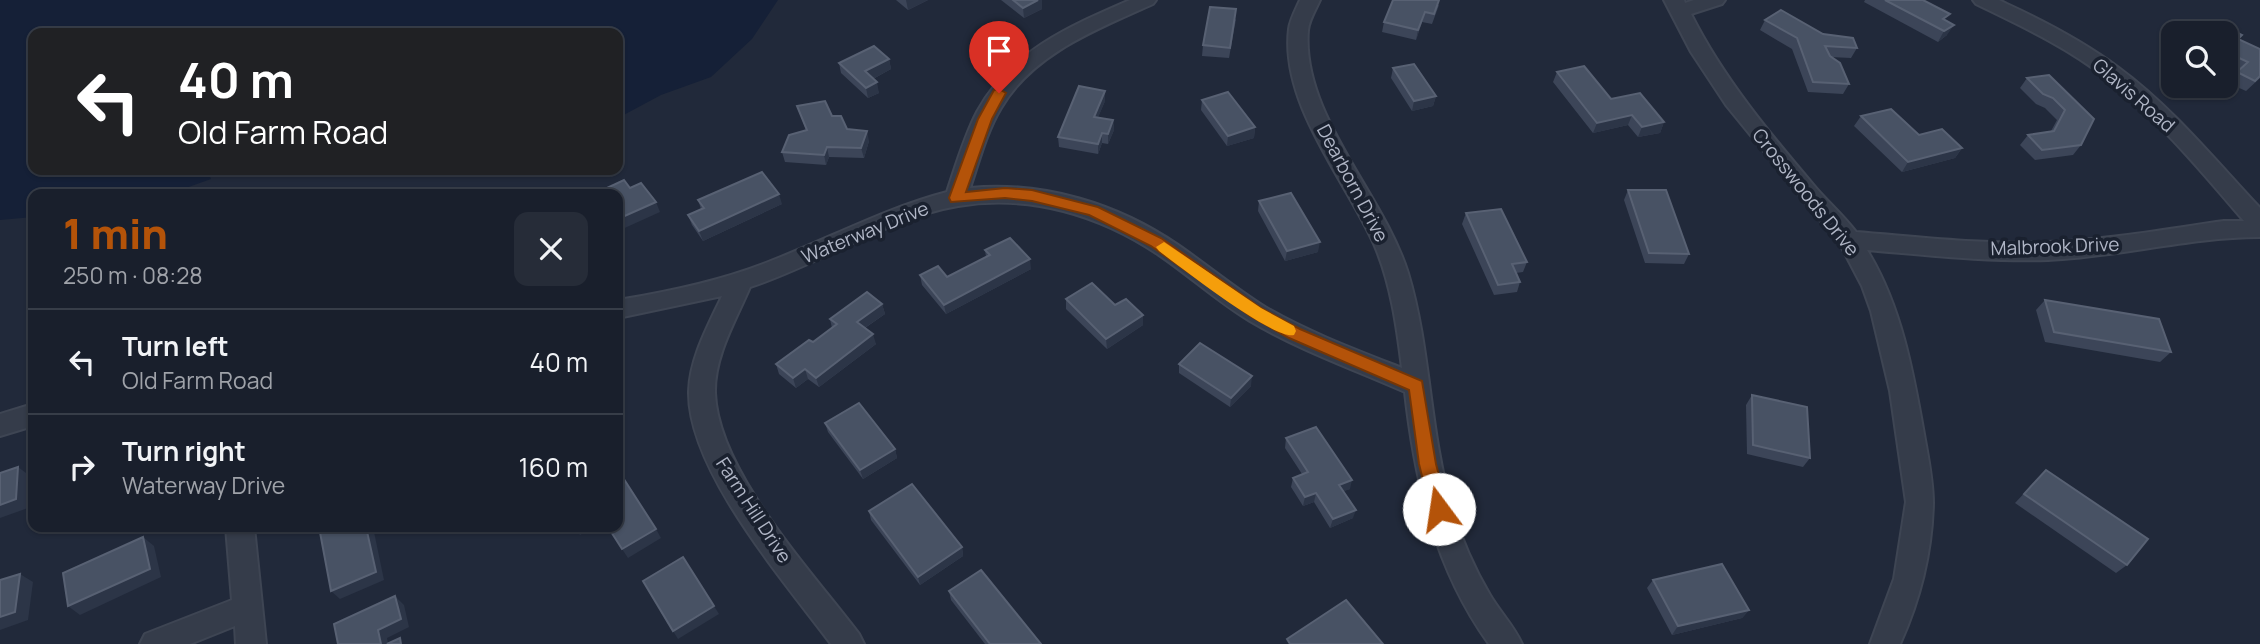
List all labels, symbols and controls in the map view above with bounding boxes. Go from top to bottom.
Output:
pin [969,21,1029,93]
map controls [2161,21,2238,98]
button: search [2161,21,2238,98]
icon: arrive [980,32,1018,70]
text: 40 m [178,46,294,113]
street label: Glavis Road [2087,52,2181,138]
icon: left [63,56,154,147]
text: Old Farm Road [178,110,388,154]
street label: Dearborn Drive [1311,120,1395,246]
street label: Crosswoods Drive [1746,123,1866,261]
street label: Waterway Drive [798,195,932,269]
text: 1 min [63,204,168,262]
button: close [514,212,588,286]
street label: Malbrook Drive [1990,231,2120,261]
text: 250 m · 08:28 [63,259,203,291]
text: Turn left [122,328,229,364]
icon: left [63,343,101,381]
text: 40 m [530,344,588,380]
text: Old Farm Road [122,364,273,396]
text: Turn right [122,433,246,469]
icon: right [63,448,101,486]
text: 160 m [519,449,588,485]
street label: Farm Hill Drive [710,452,798,568]
text: Waterway Drive [122,469,285,501]
position arrow [1402,472,1476,546]

